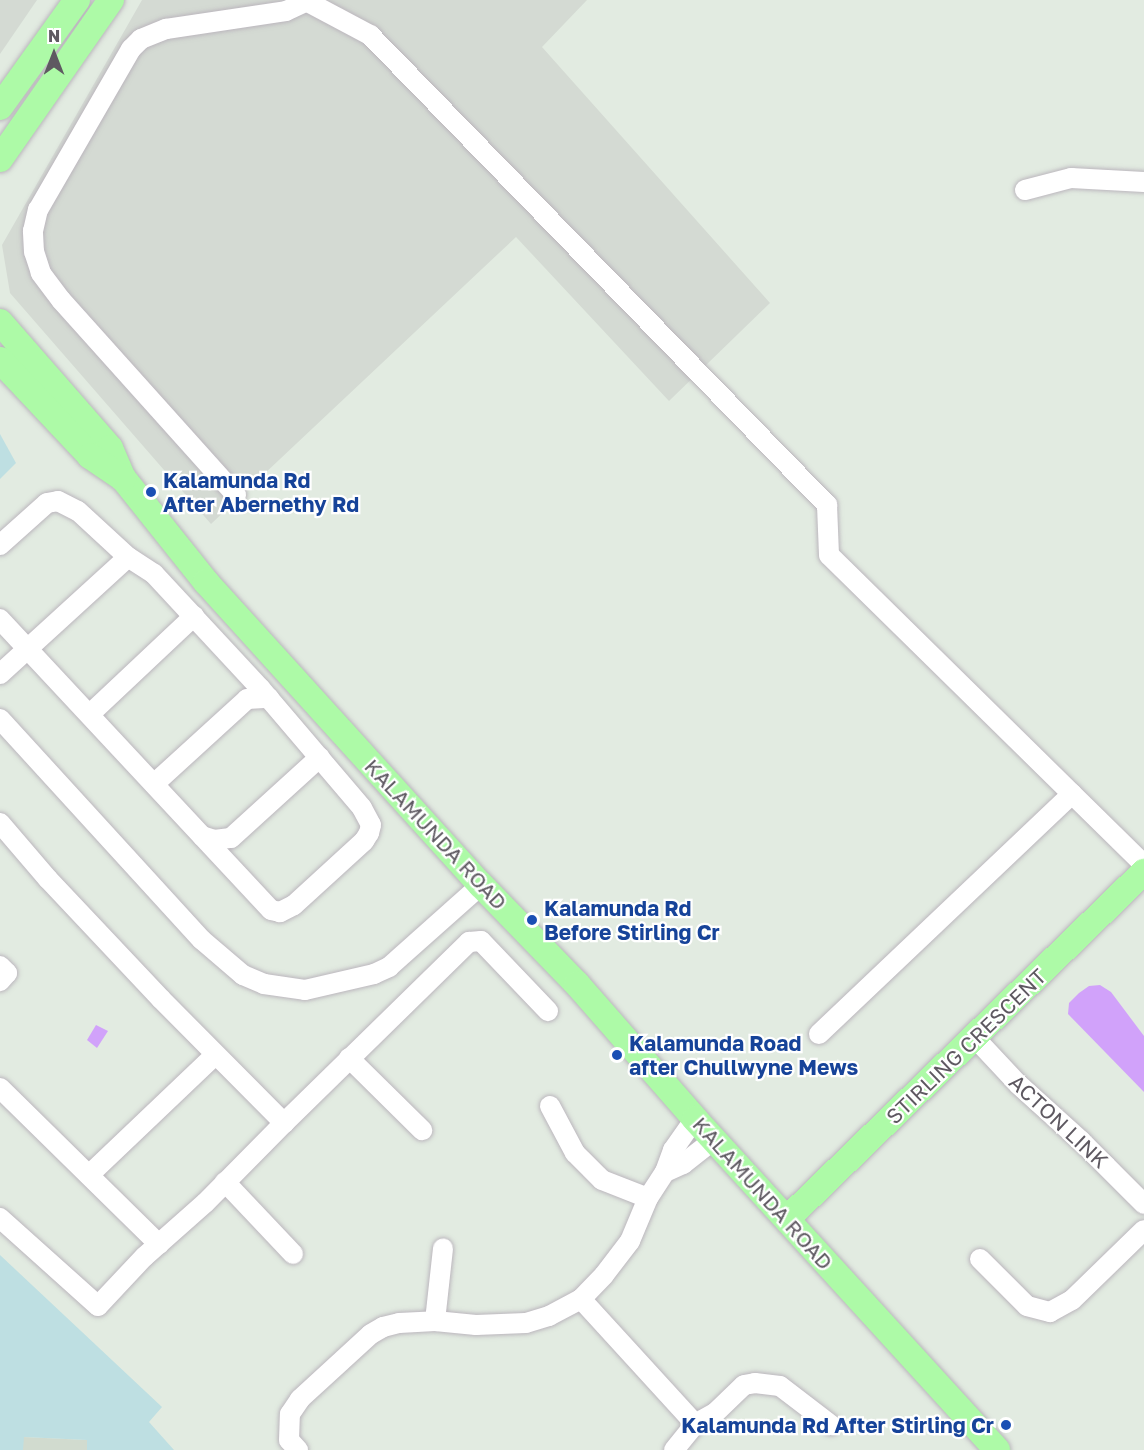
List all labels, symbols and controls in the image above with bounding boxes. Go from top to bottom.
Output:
north arrow [24,24,84,84]
text: N [48,26,60,46]
place label: Kalamunda Rd After Abernethy Rd [163,467,359,517]
marker: Kalamunda Rd After Abernethy Rd [144,485,158,499]
street label: KALAMUNDA ROAD [360,753,512,915]
place label: Kalamunda Rd Before Stirling Cr [544,895,720,945]
marker: Kalamunda Rd Before Stirling Cr [525,913,539,927]
street label: STIRLING CRESCENT [881,963,1051,1129]
place label: Kalamunda Road after Chullwyne Mews [629,1030,858,1080]
marker: Kalamunda Road after Chullwyne Mews [610,1048,624,1062]
street label: ACTON LINK [1004,1069,1114,1173]
street label: KALAMUNDA ROAD [688,1111,838,1275]
place label: Kalamunda Rd After Stirling Cr [681,1412,994,1438]
marker: Kalamunda Rd After Stirling Cr [999,1418,1013,1432]

